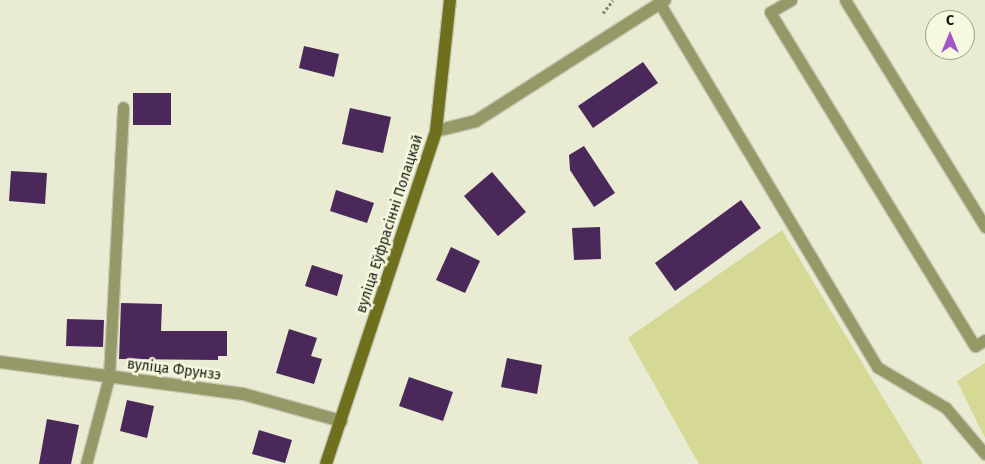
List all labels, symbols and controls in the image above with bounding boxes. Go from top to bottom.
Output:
north arrow [925,10,975,60]
text: С [946,12,954,29]
street label: вуліца Еўфрасінні Полацкай [353,133,427,315]
street label: вуліца Фрунзэ [126,356,222,384]

